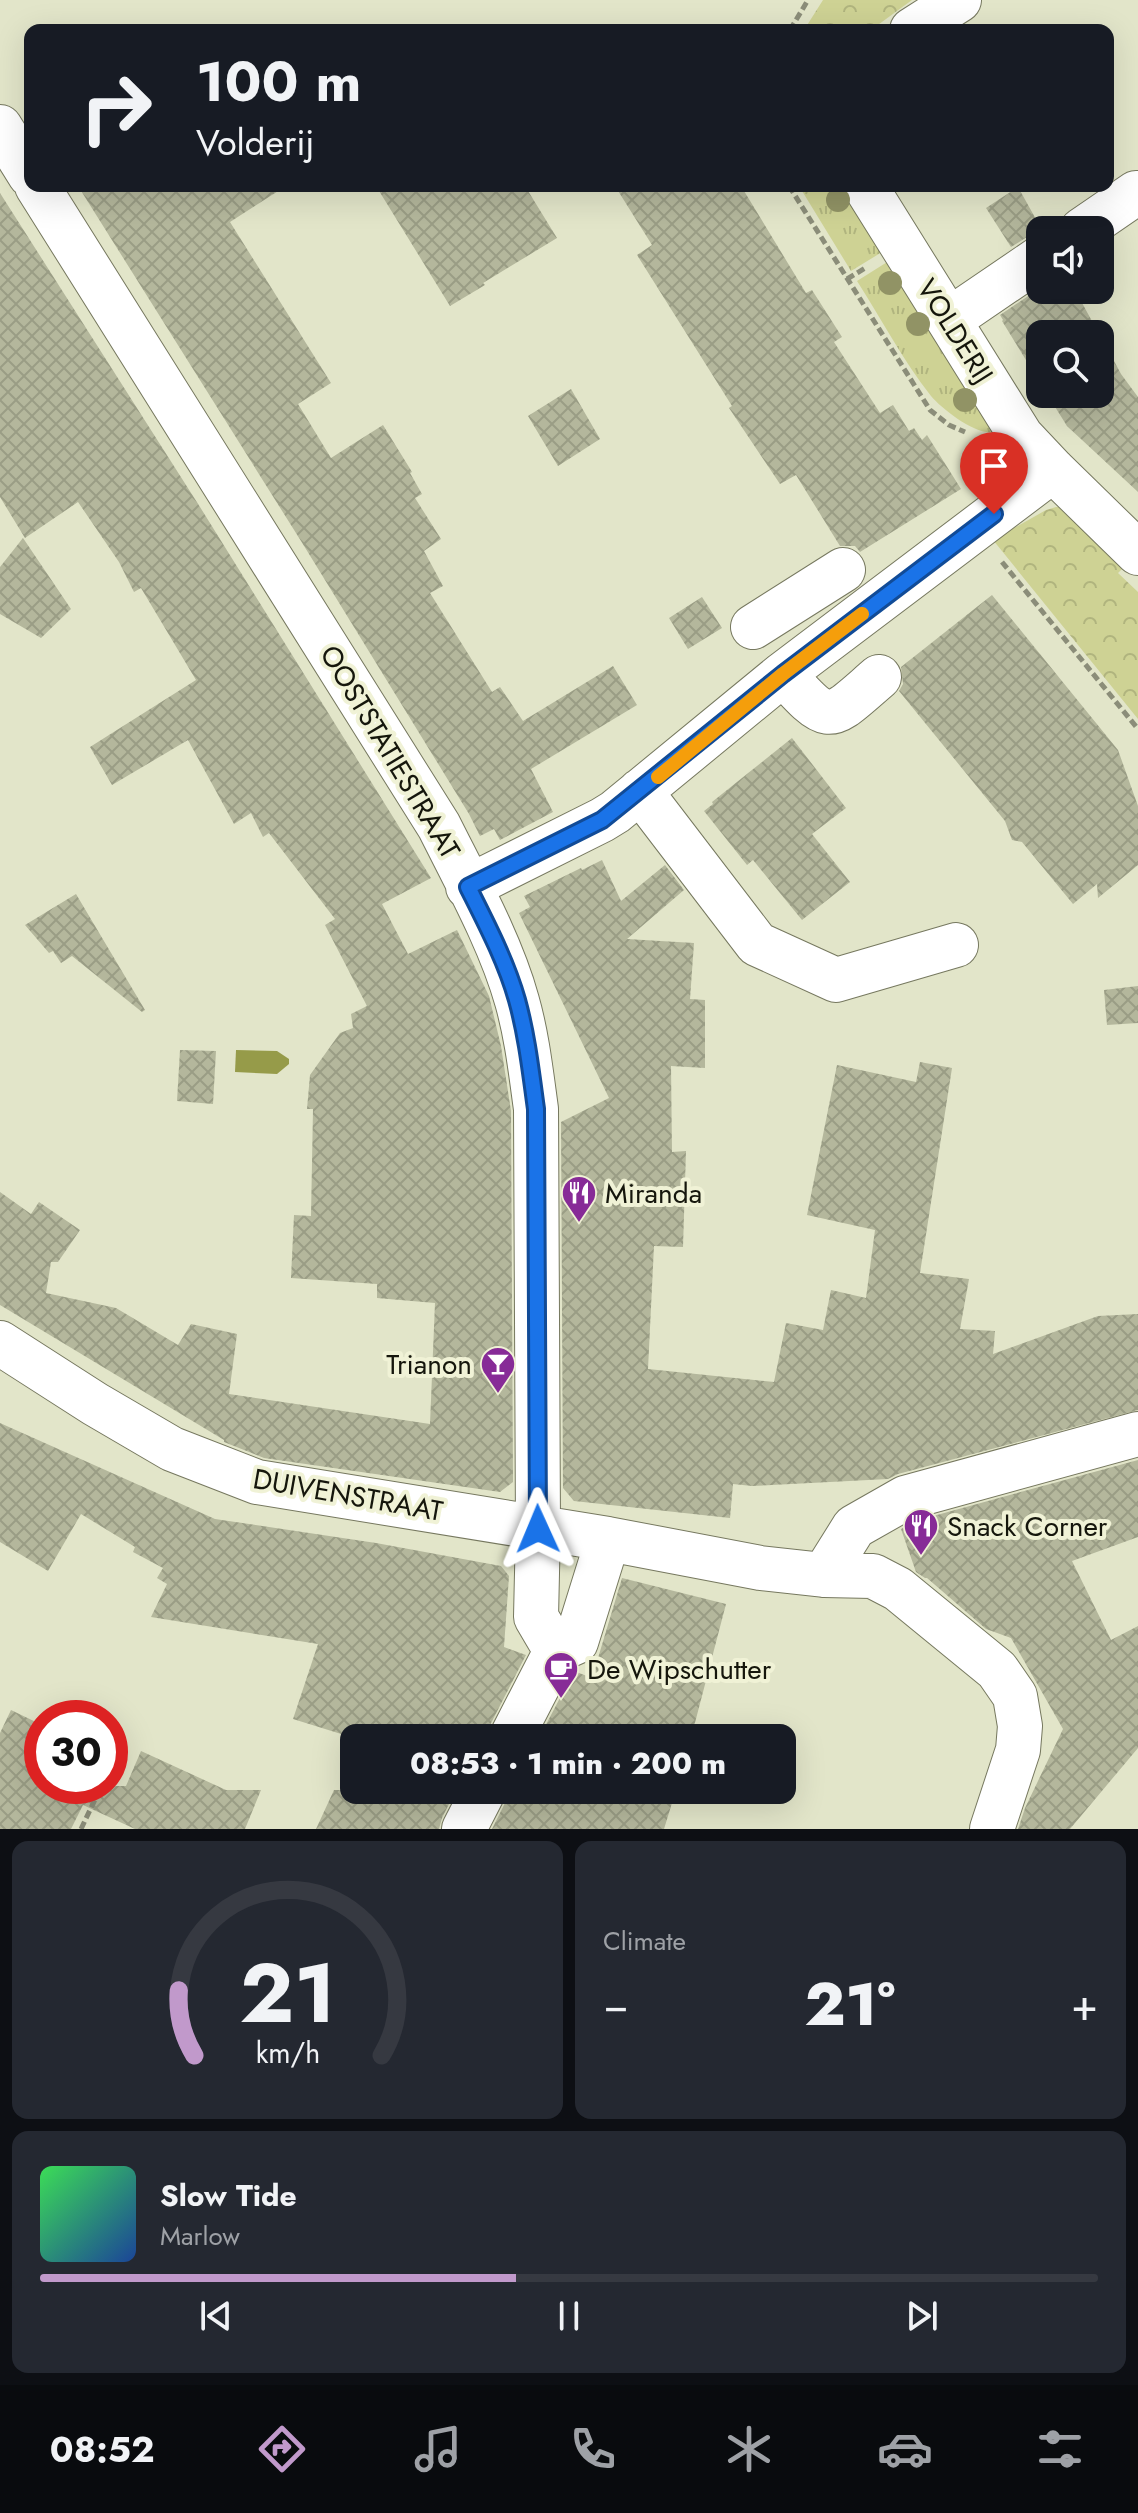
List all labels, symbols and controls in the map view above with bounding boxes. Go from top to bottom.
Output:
text: 100 m [196,41,361,122]
icon: right [64,56,168,160]
text: Volderij [196,116,315,168]
map controls [1026,216,1114,408]
button: sound [1026,216,1114,304]
street label: VOLDERIJ [907,271,1003,391]
button: search [1026,320,1114,408]
pin [960,432,1028,514]
icon: arrive [972,444,1016,488]
street label: OOSTSTATIESTRAAT [310,637,470,867]
place label: Miranda [605,1173,702,1214]
restaurant icon: Miranda [560,1174,598,1224]
place label: Trianon [386,1344,472,1385]
bar icon: Trianon [479,1345,517,1395]
street label: DUIVENSTRAAT [250,1458,446,1532]
position arrow [496,1487,580,1571]
place label: Snack Corner [947,1506,1108,1547]
restaurant icon: Snack Corner [902,1507,940,1557]
place label: De Wipschutter [587,1649,772,1690]
cafe icon: De Wipschutter [542,1650,580,1700]
speed limit sign: 30 [24,1700,128,1804]
text: 08:53 · 1 min · 200 m [410,1742,726,1785]
text: Climate [603,1922,686,1960]
text: 21 [239,1933,336,2053]
text: 21° [805,1961,895,2048]
text: − [603,1973,629,2037]
text: + [1071,1973,1098,2037]
text: km/h [255,2032,320,2074]
text: Slow Tide [160,2174,297,2217]
text: Marlow [160,2217,240,2255]
icon: previous [194,2294,238,2338]
icon: pause [547,2294,591,2338]
icon: next [900,2294,944,2338]
icon: directions [254,2421,310,2477]
icon: music [410,2421,466,2477]
icon: phone [565,2421,621,2477]
icon: climate [721,2421,777,2477]
icon: car [877,2421,933,2477]
icon: filters [1032,2421,1088,2477]
text: 08:52 [50,2423,155,2475]

